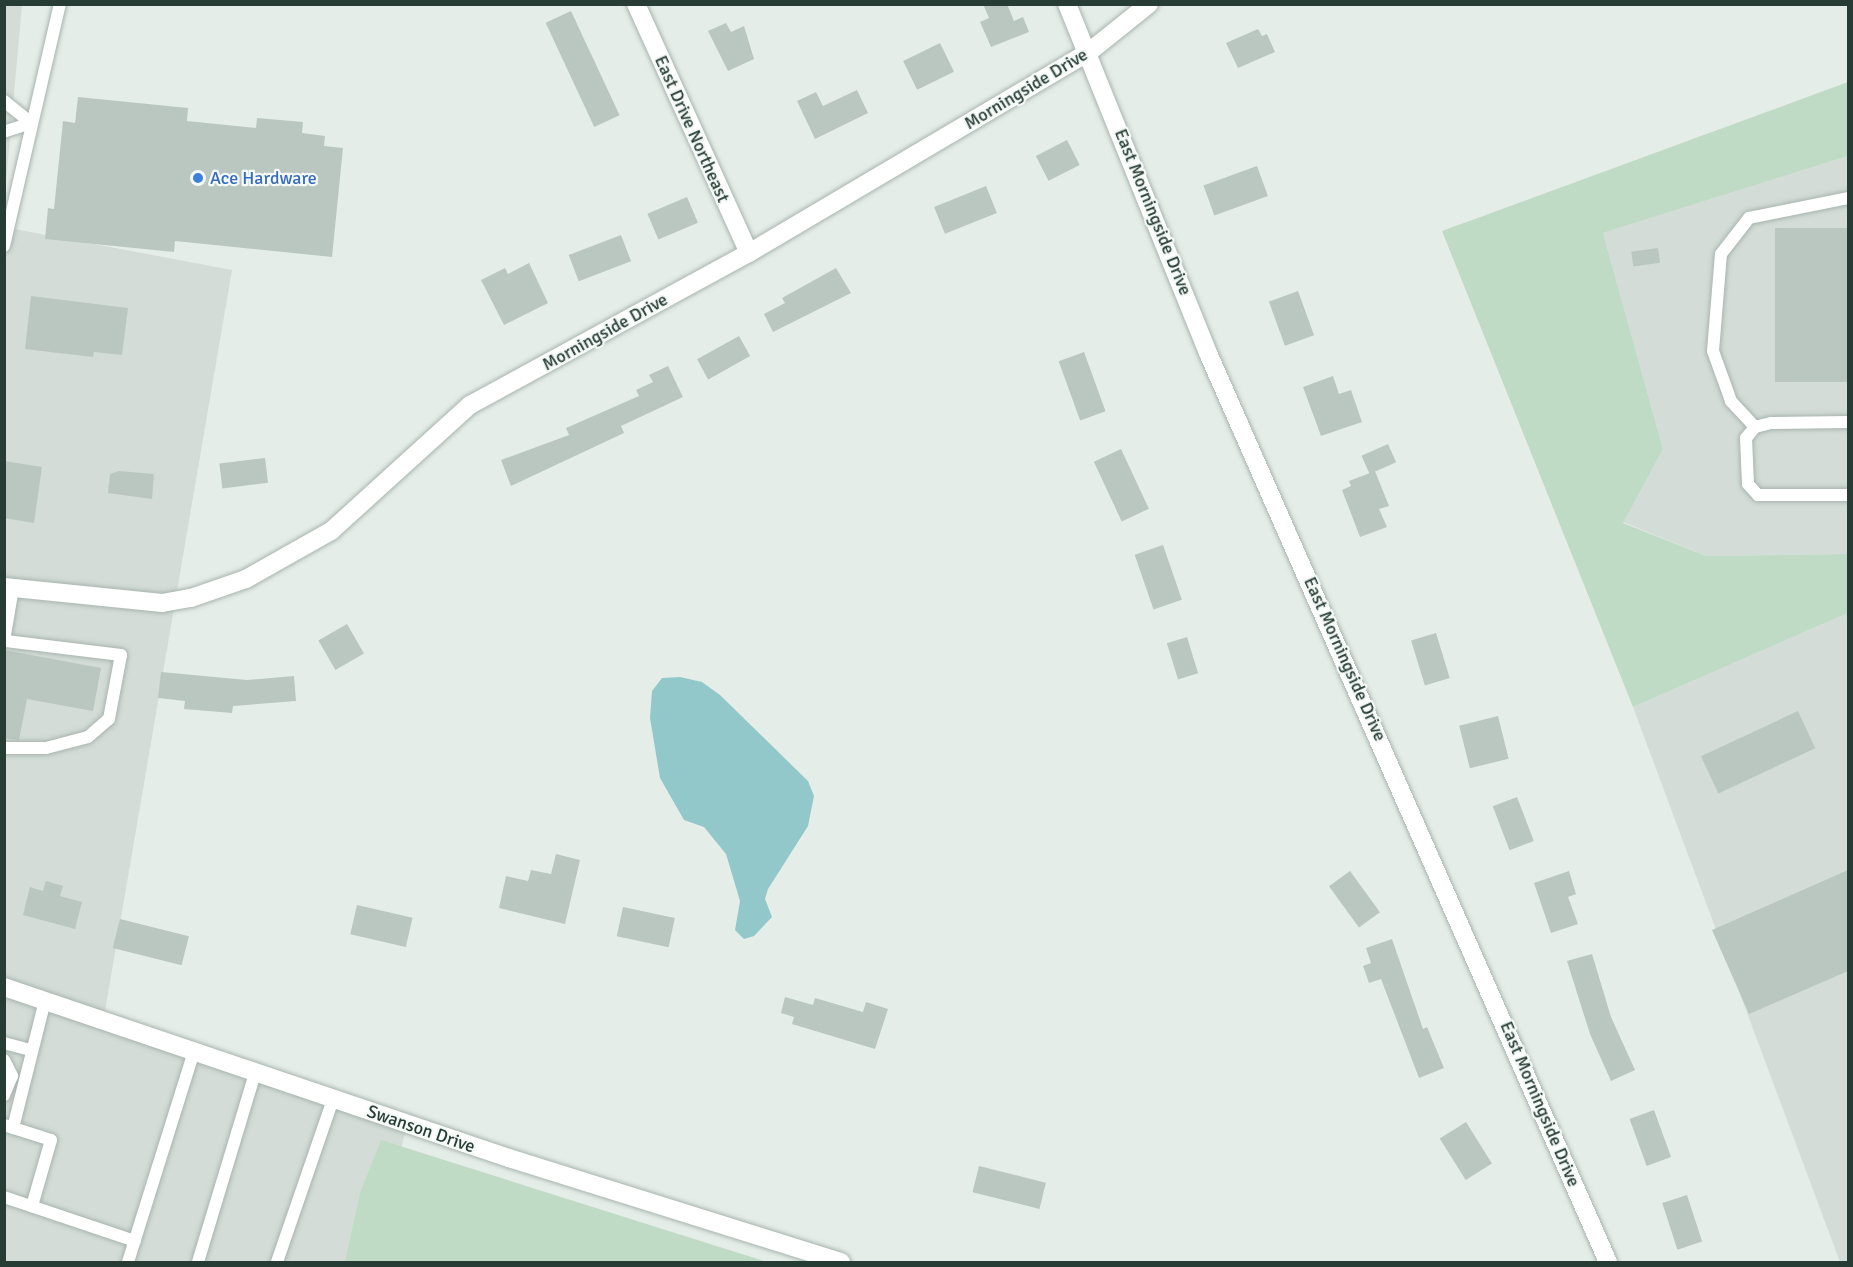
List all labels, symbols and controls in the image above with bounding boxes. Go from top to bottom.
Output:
street label: Morningside Drive [960,44,1092,134]
street label: East Drive Northeast [650,52,734,206]
street label: East Morningside Drive [1110,126,1196,298]
place label: Ace Hardware [210,167,317,189]
marker: Ace Hardware [191,171,205,185]
street label: Morningside Drive [538,289,672,375]
street label: East Morningside Drive [1299,574,1391,744]
street label: East Morningside Drive [1495,1018,1585,1190]
street label: Swanson Drive [364,1100,478,1158]

